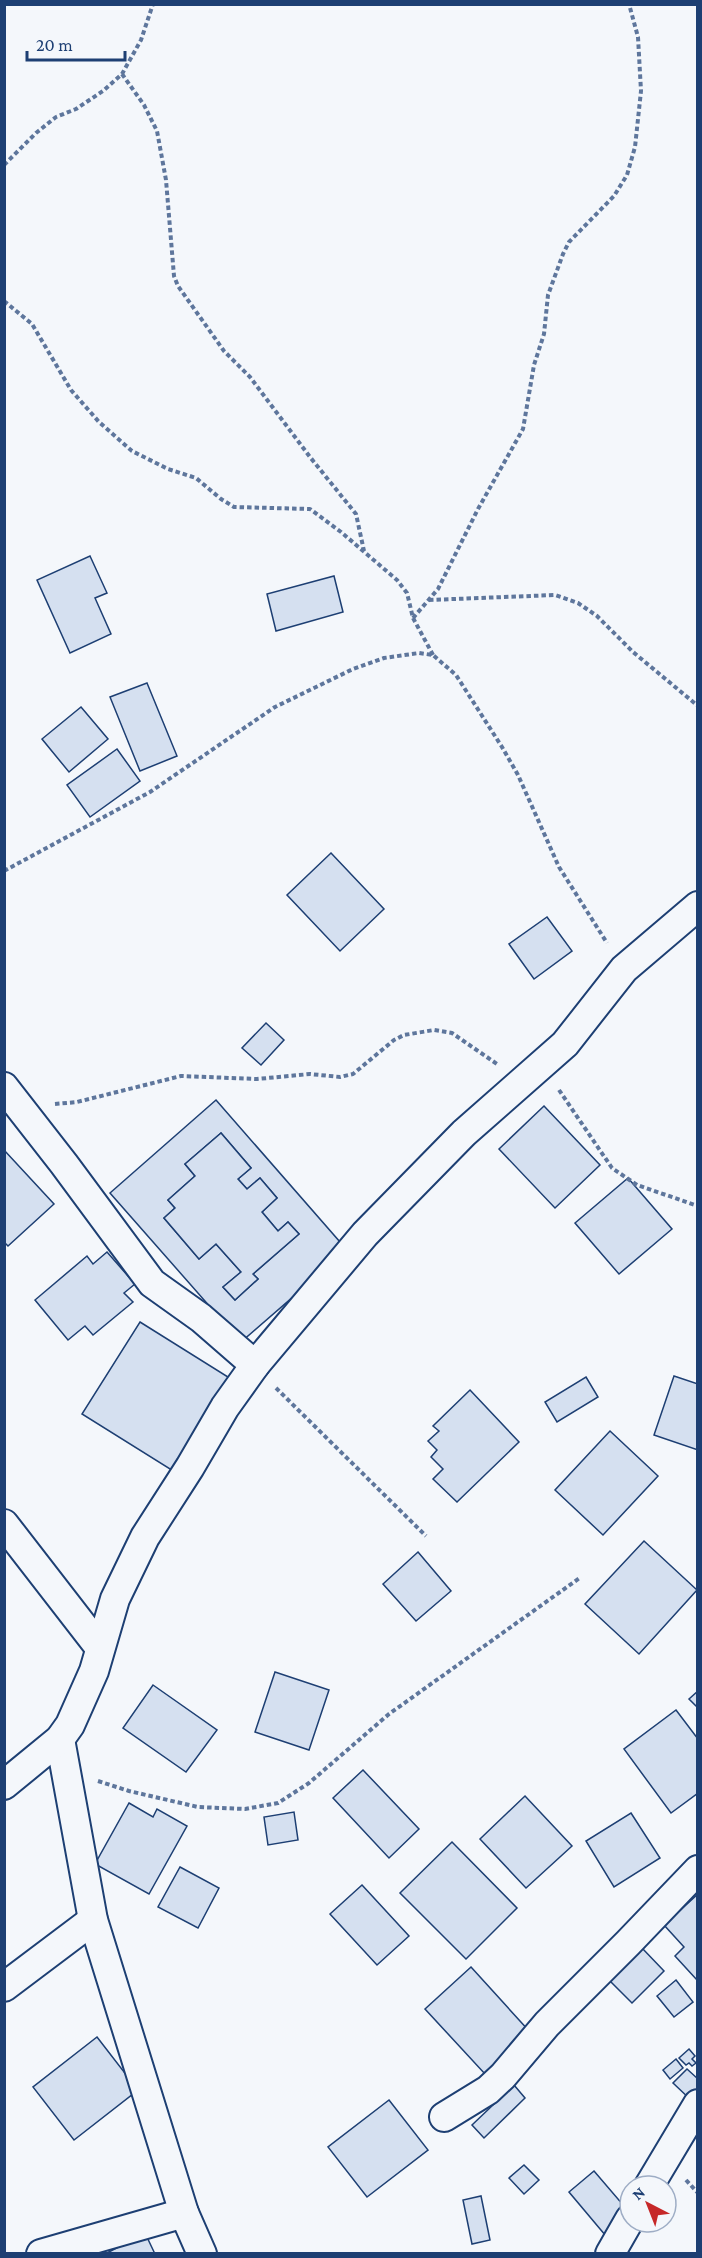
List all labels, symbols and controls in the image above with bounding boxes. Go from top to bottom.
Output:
scale bar [27,24,124,62]
text: 20 m [36,35,73,55]
north arrow [618,2174,678,2234]
text: N [629,2183,648,2203]

